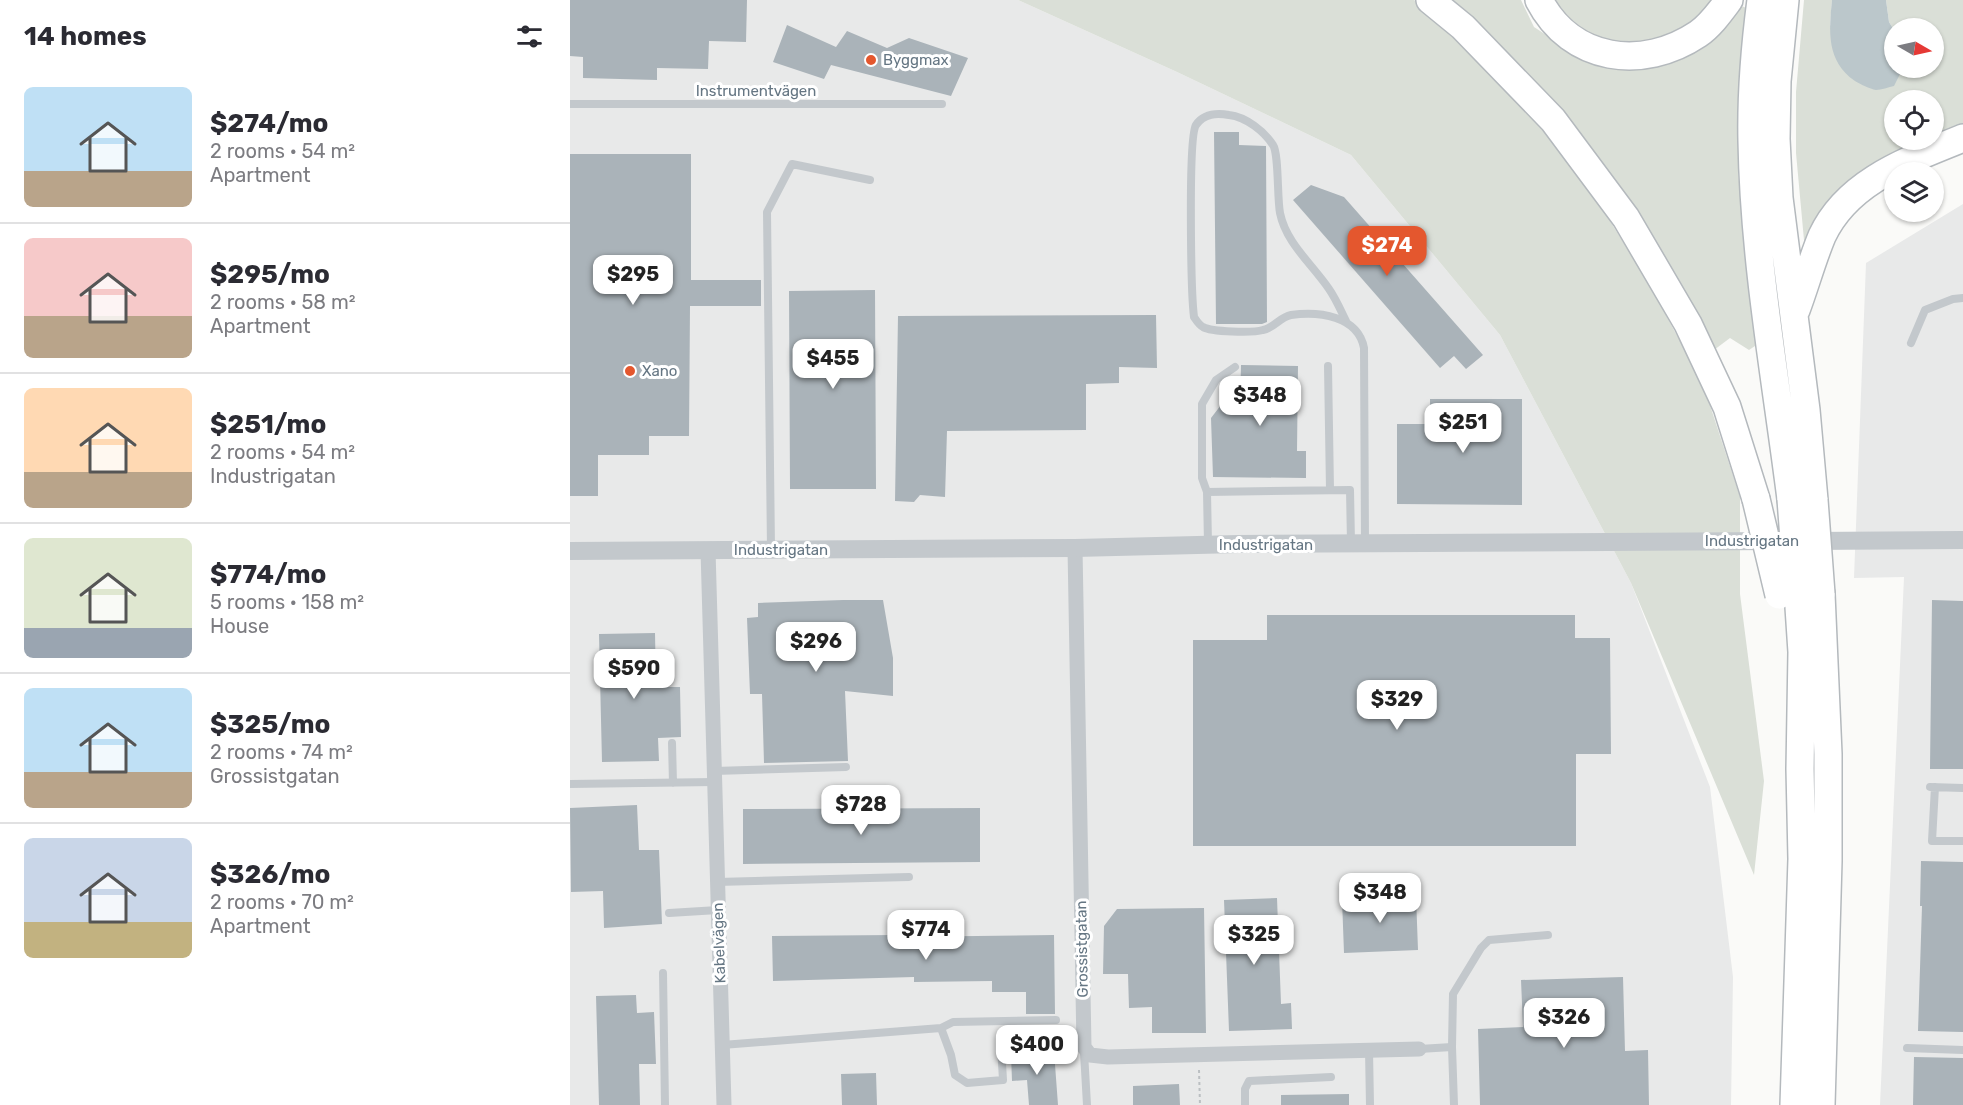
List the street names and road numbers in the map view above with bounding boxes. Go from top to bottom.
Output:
street label: Instrumentvägen [696,82,816,100]
street label: Industrigatan [1705,532,1799,550]
street label: Industrigatan [1219,536,1313,554]
street label: Industrigatan [734,541,828,559]
street label: Grossistgatan [1072,900,1092,998]
street label: Kabelvägen [709,902,729,984]

